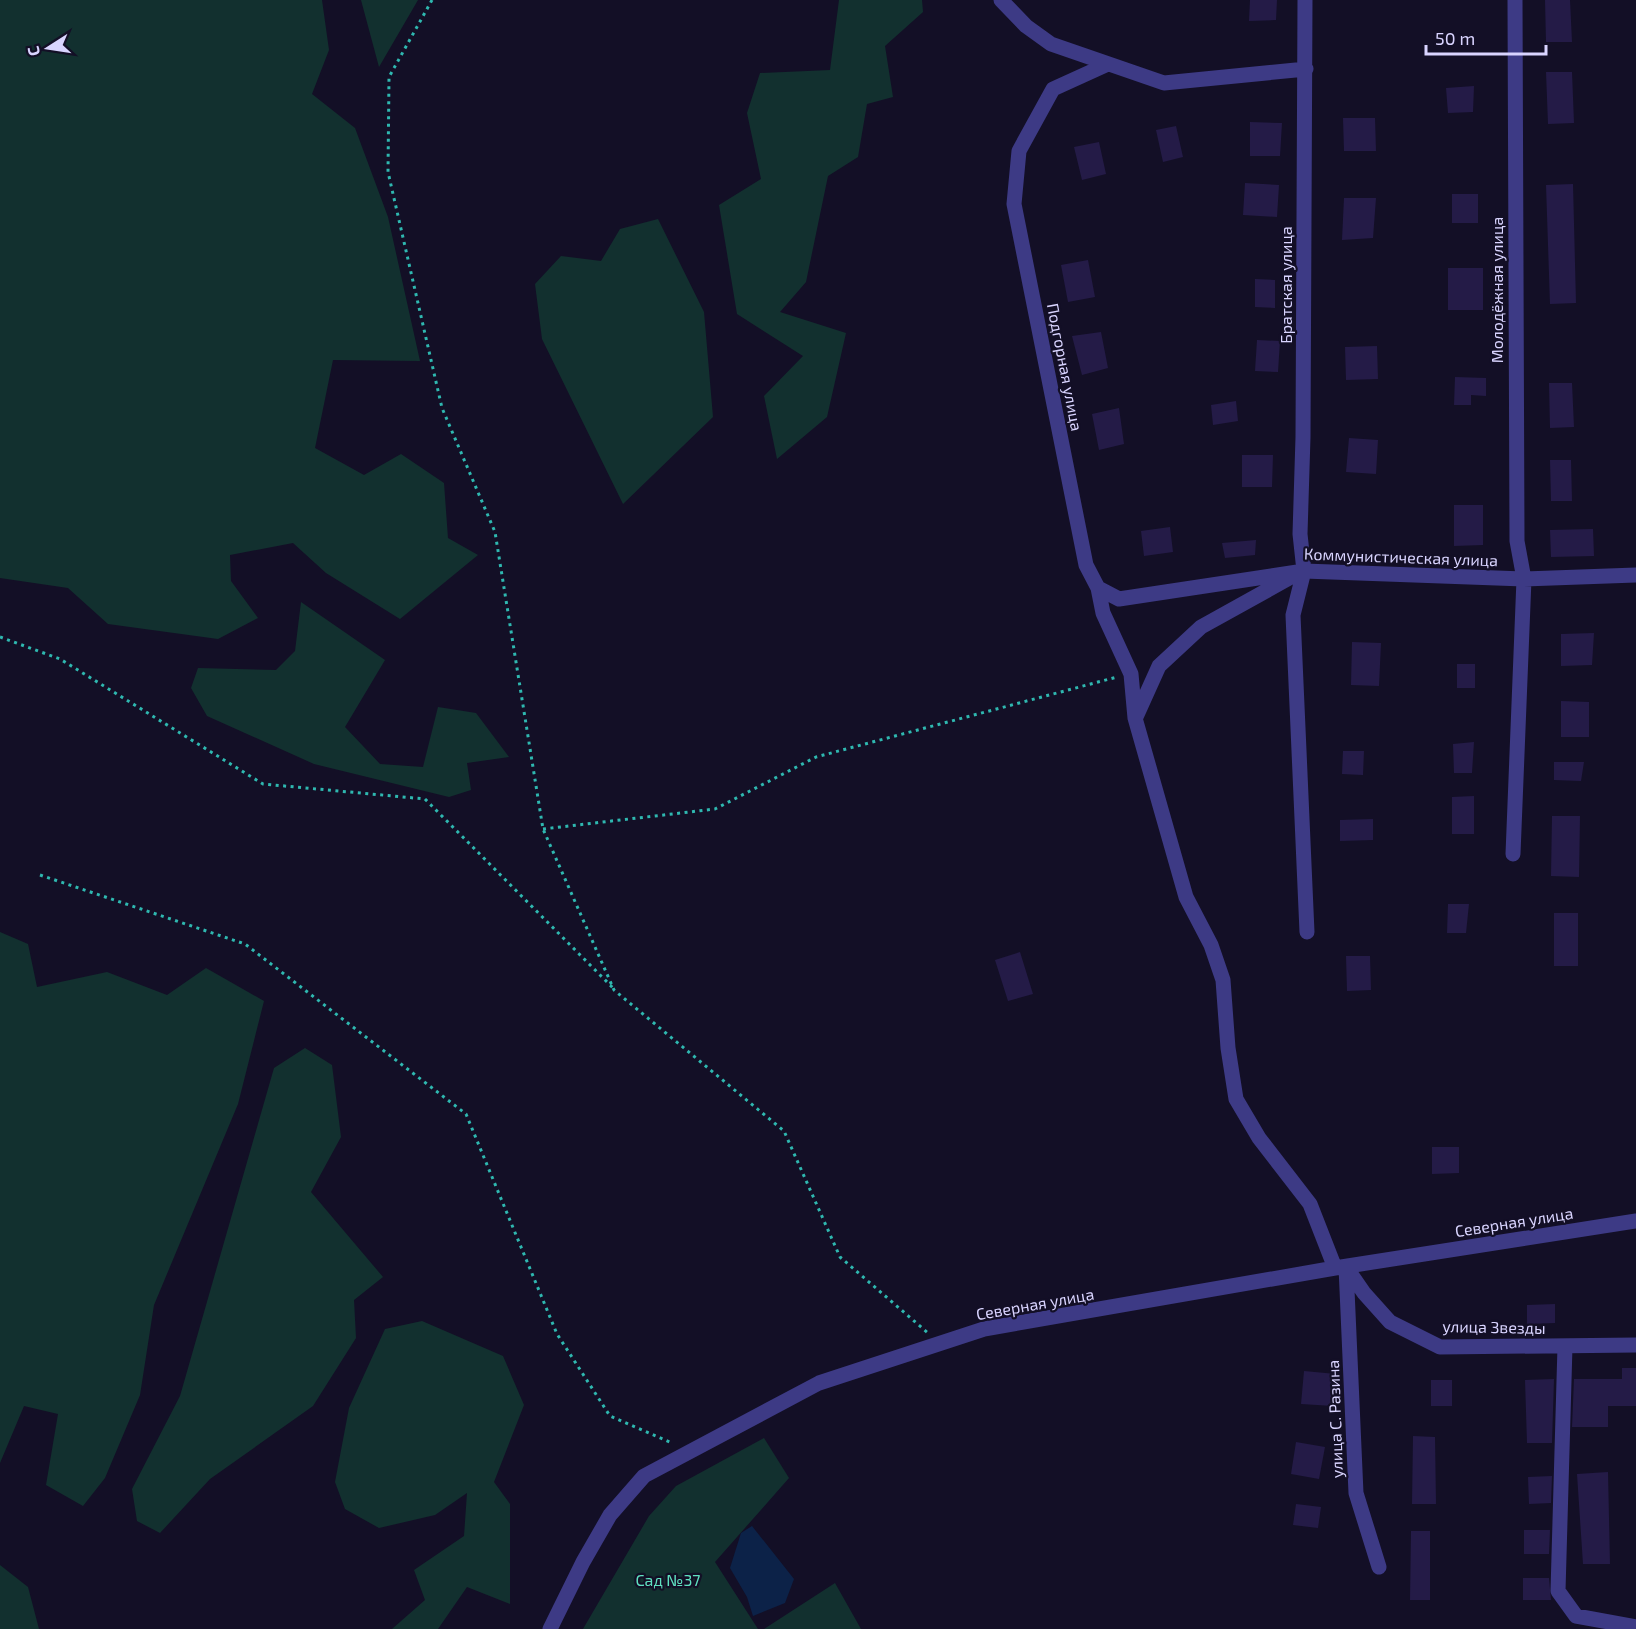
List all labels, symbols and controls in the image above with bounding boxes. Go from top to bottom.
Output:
north arrow [18,18,78,78]
scale bar [1426,18,1546,56]
text: 50 m [1435,27,1475,49]
text: С [23,45,43,58]
street label: Молодёжная улица [1487,217,1507,363]
street label: Братская улица [1276,226,1296,344]
street label: Подгорная улица [1043,301,1087,433]
street label: Коммунистическая улица [1304,544,1498,570]
street label: Северная улица [1453,1203,1575,1241]
street label: Северная улица [974,1284,1096,1324]
street label: улица Звезды [1442,1316,1546,1338]
street label: улица С. Разина [1323,1360,1347,1478]
park label: Сад №37 [635,1570,701,1589]

